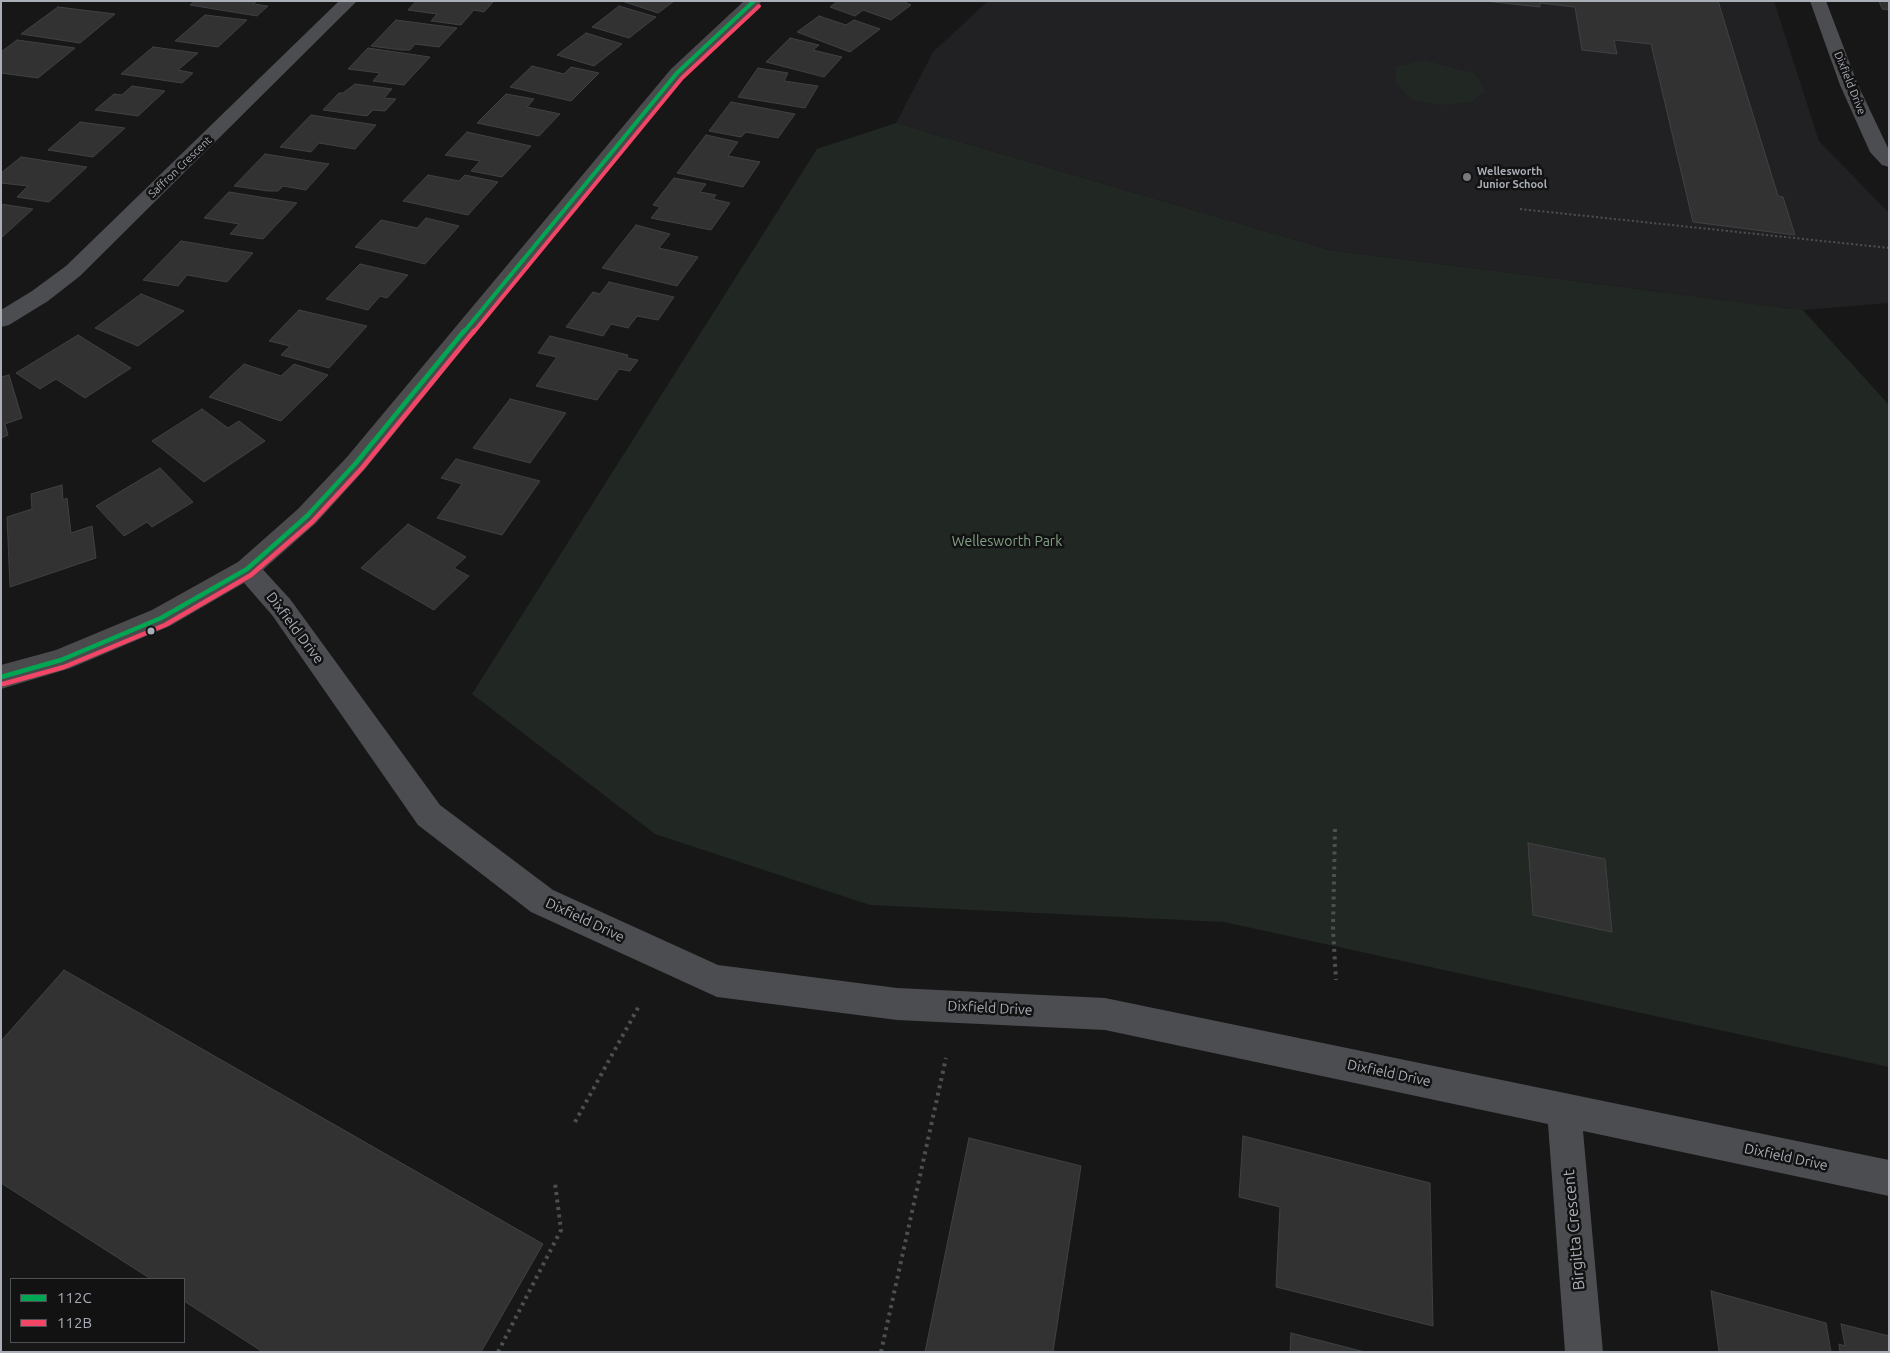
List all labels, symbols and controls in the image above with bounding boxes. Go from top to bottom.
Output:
street label: Dixfield Drive [1831,50,1869,116]
street label: Saffron Crescent [146,134,214,200]
place label: Wellesworth Junior School [1477,164,1547,190]
marker: Wellesworth Junior School [1461,171,1473,183]
park label: Wellesworth Park [952,533,1062,549]
street label: Dixfield Drive [263,589,327,667]
unlabelled marker [146,626,156,636]
street label: Dixfield Drive [543,894,627,946]
street label: Dixfield Drive [947,997,1033,1019]
street label: Dixfield Drive [1346,1056,1432,1090]
street label: Dixfield Drive [1743,1140,1829,1174]
street label: Birgitta Crescent [1559,1169,1589,1291]
legend [10,1278,185,1343]
text: 112C [57,1289,92,1306]
text: 112B [57,1314,92,1331]

